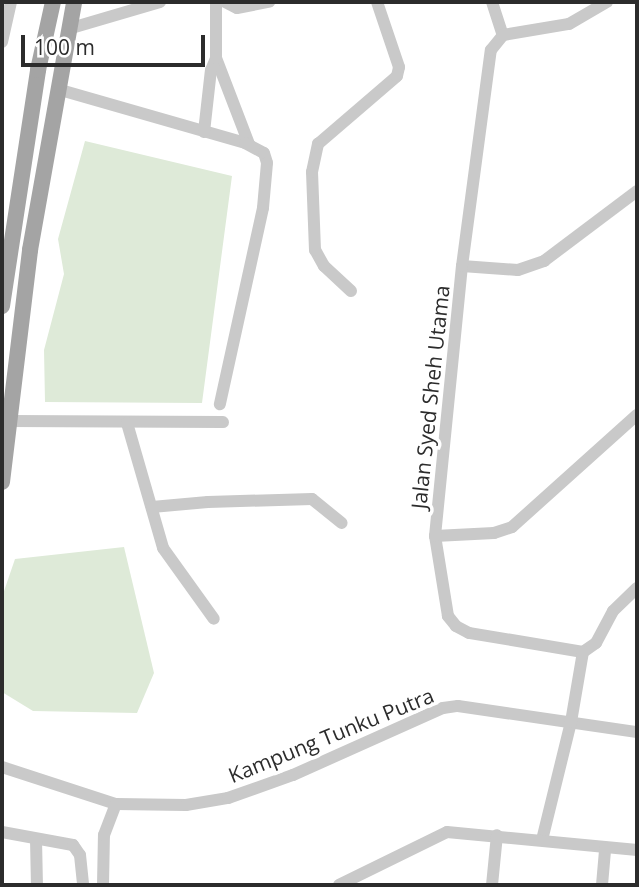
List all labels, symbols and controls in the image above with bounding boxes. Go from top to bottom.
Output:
scale bar [24,21,208,65]
text: 100 m [34,33,95,61]
street label: Jalan Syed Sheh Utama [406,284,454,510]
street label: Kampung Tunku Putra [225,682,437,788]

